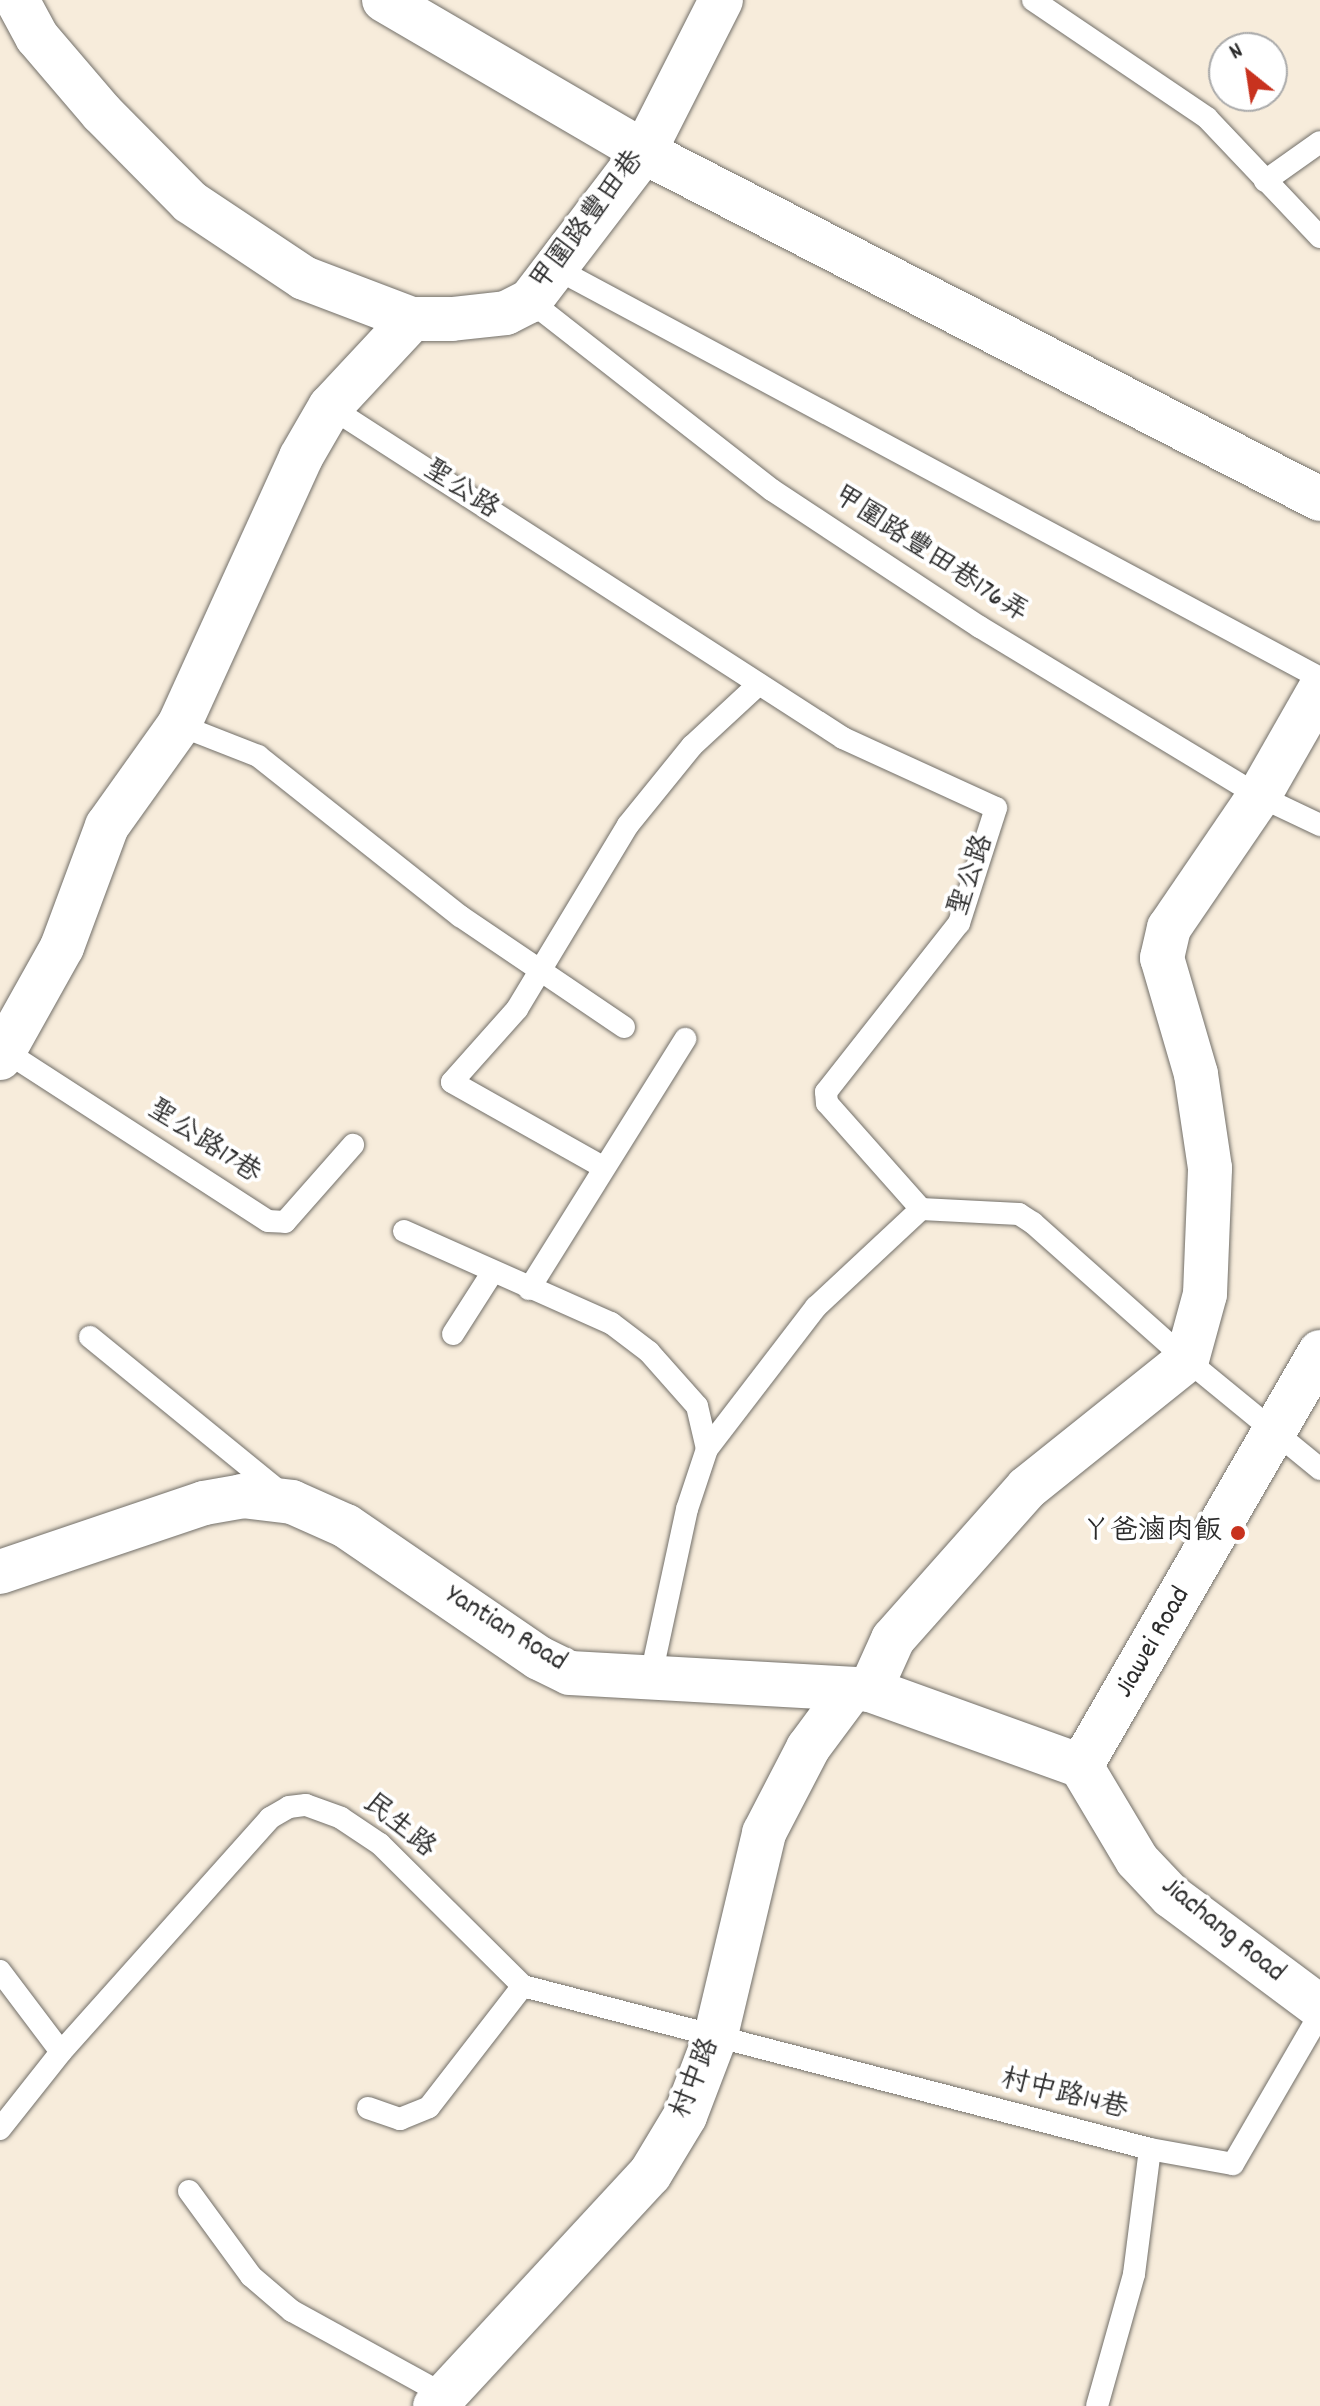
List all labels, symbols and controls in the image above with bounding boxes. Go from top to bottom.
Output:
north arrow [1208,32,1288,112]
text: N [1224,36,1249,69]
street label: 甲圍路豐田巷 [525,145,653,299]
street label: 聖公路 [416,454,504,528]
street label: 甲圍路豐田巷176弄 [825,480,1033,632]
street label: 聖公路 [943,831,1003,921]
street label: 聖公路17巷 [140,1094,266,1192]
place label: ㄚ爸滷肉飯 [1082,1516,1222,1550]
marker: ㄚ爸滷肉飯 [1229,1524,1247,1542]
street label: Yantian Road [438,1580,572,1680]
street label: Jiawei Road [1109,1581,1199,1705]
street label: 民生路 [355,1788,441,1866]
street label: Jiachang Road [1153,1871,1291,1991]
street label: 村中路 [666,2034,728,2124]
street label: 村中路14巷 [997,2064,1131,2128]

